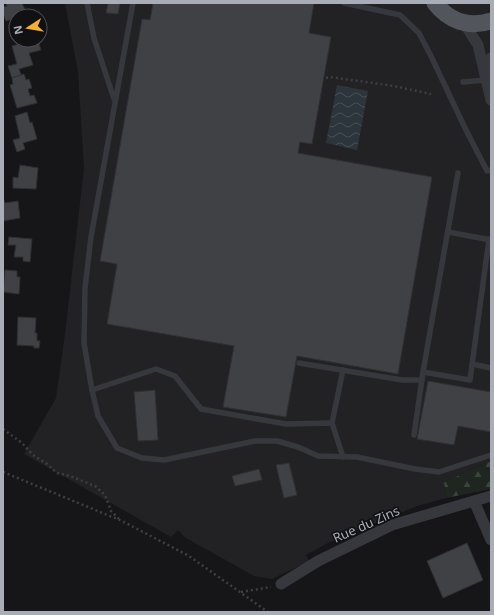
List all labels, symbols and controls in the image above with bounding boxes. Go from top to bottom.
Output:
north arrow [8,8,48,48]
text: N [9,24,26,36]
street label: Rue du Zins [330,501,402,547]

